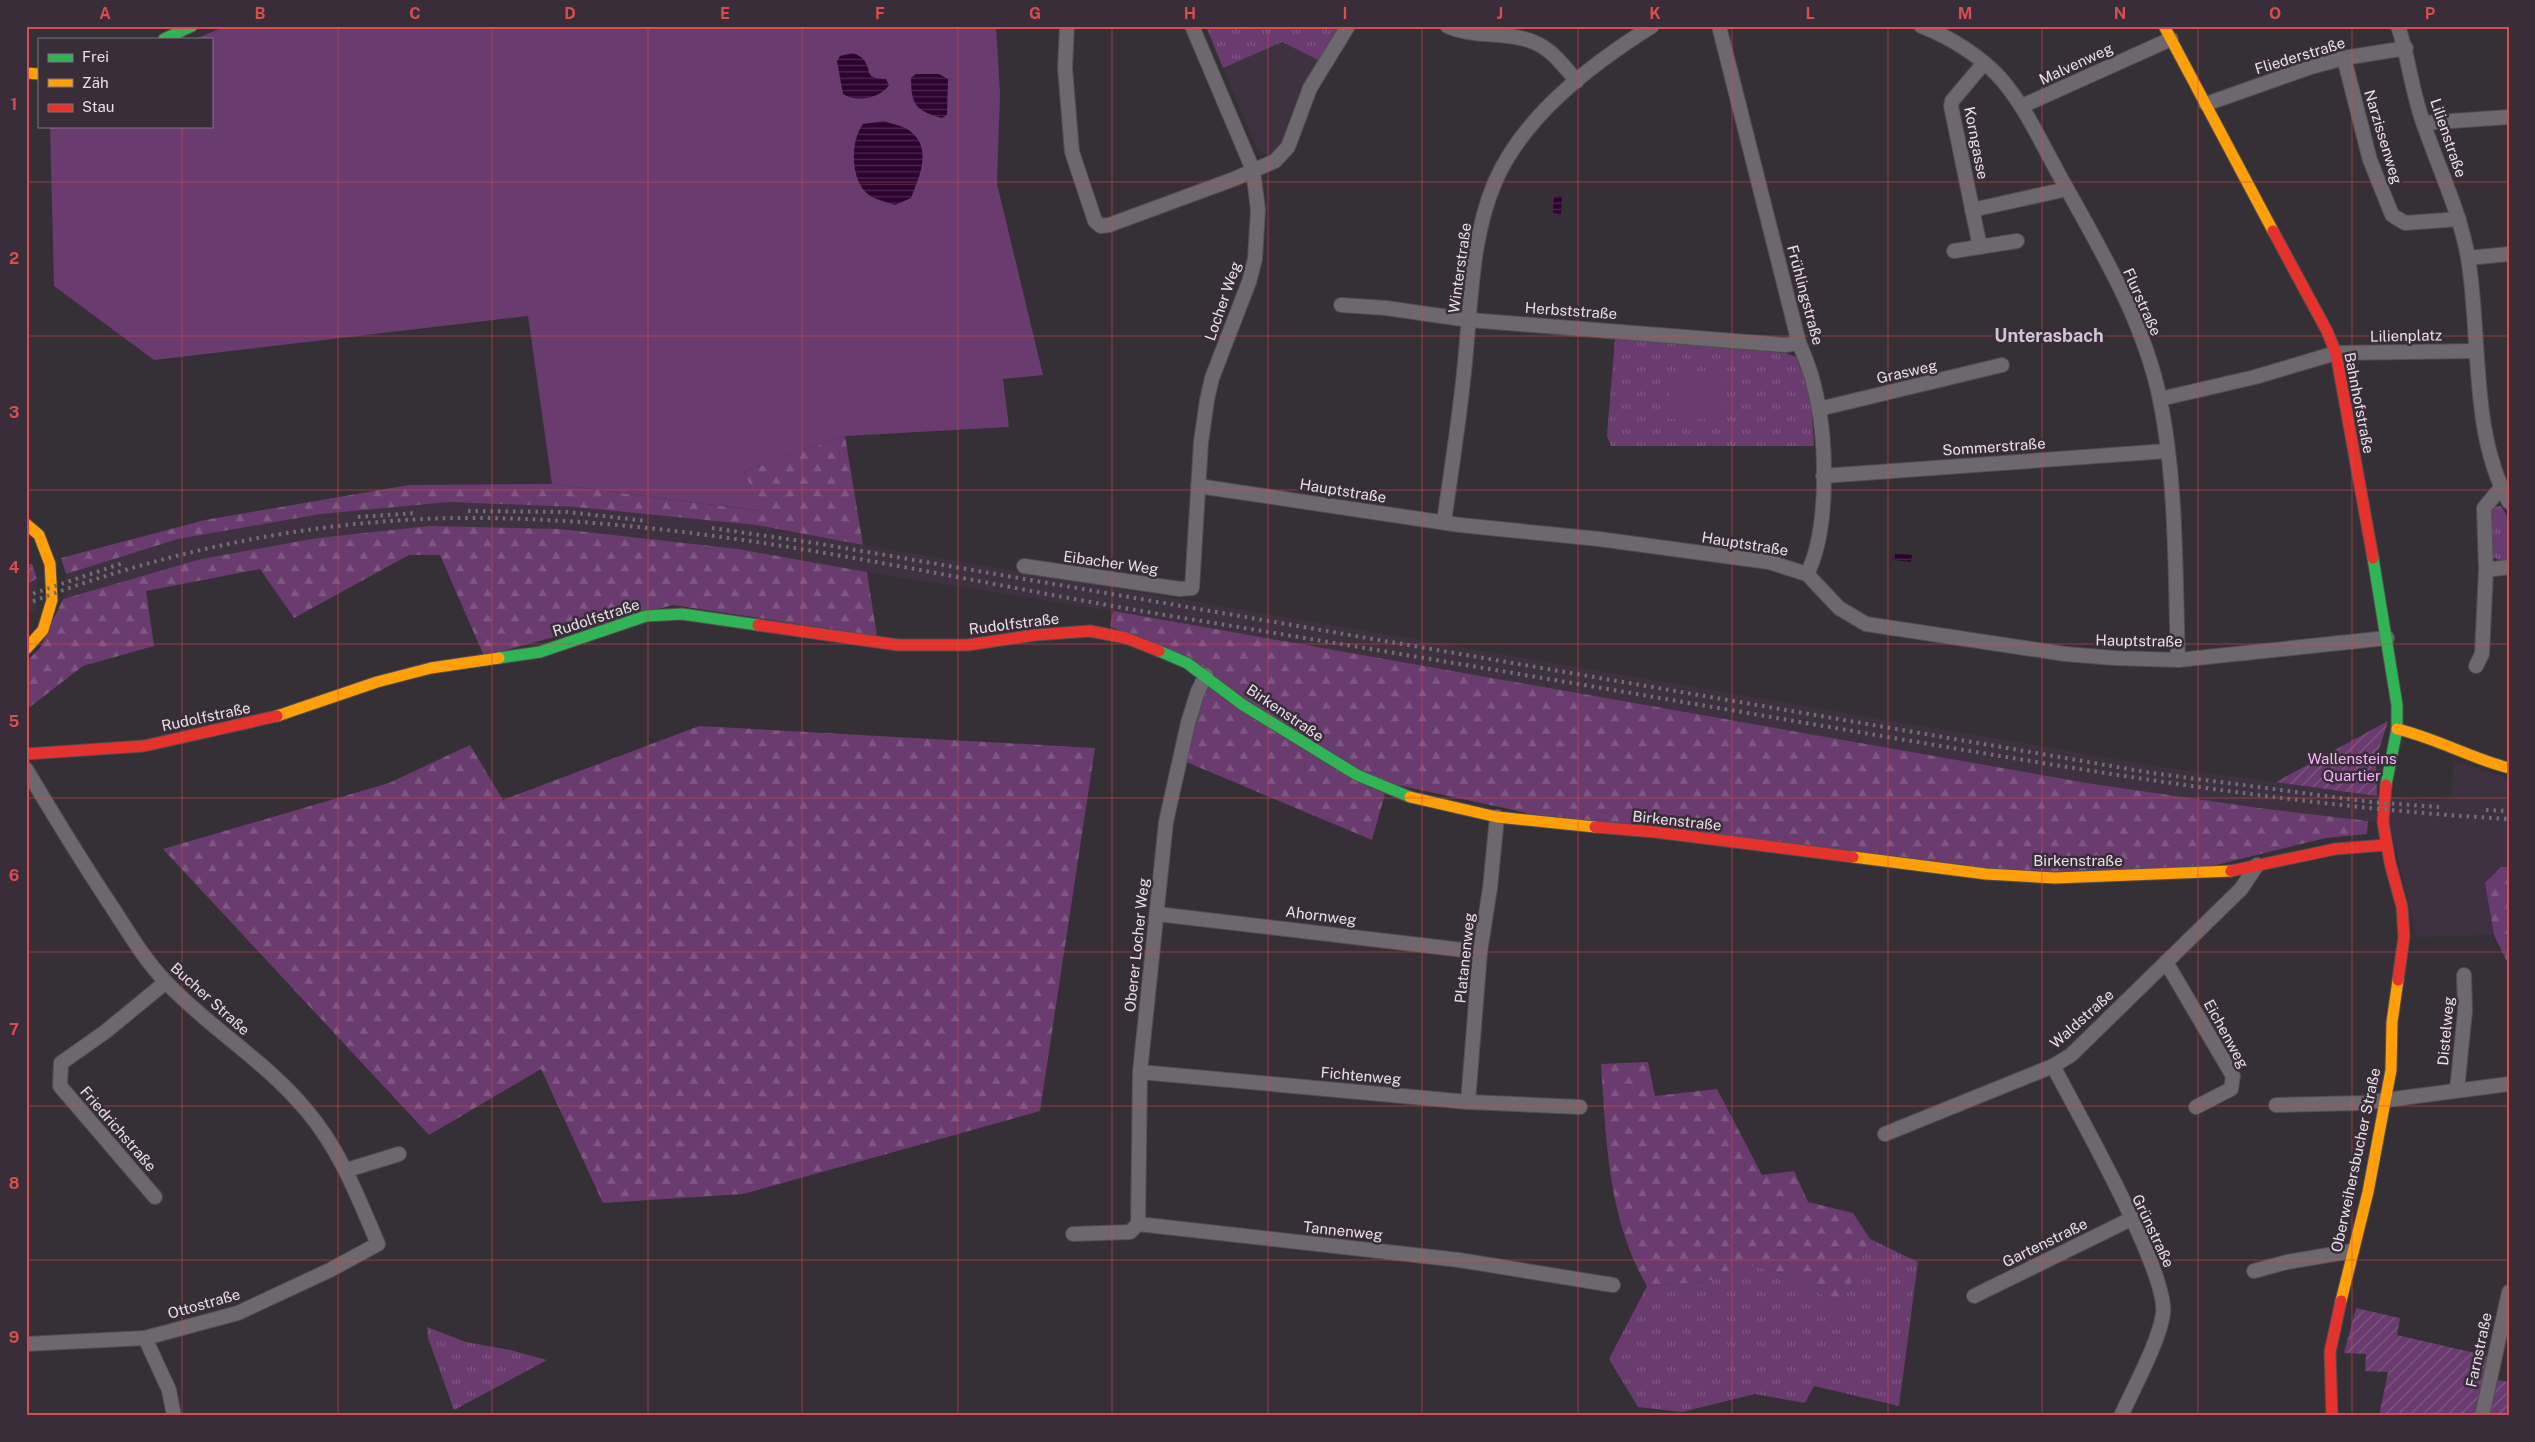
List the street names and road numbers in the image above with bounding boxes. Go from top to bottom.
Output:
street label: Fliederstraße [2253,34,2347,77]
street label: Malvenweg [2036,39,2115,88]
street label: Narzissenweg [2361,88,2406,186]
street label: Lilienstraße [2427,96,2470,179]
street label: Korngasse [1961,105,1992,181]
street label: Winterstraße [1445,222,1474,314]
street label: Frühlingstraße [1784,243,1827,347]
street label: Locher Weg [1201,259,1244,343]
street label: Flurstraße [2120,265,2165,338]
street label: Herbststraße [1524,299,1618,322]
street label: Lilienplatz [2370,326,2442,345]
street label: Bahnhofstraße [2341,351,2378,455]
street label: Grasweg [1875,356,1939,387]
street label: Sommerstraße [1942,434,2046,459]
street label: Hauptstraße [1299,475,1388,506]
street label: Hauptstraße [1701,528,1790,559]
street label: Eibacher Weg [1062,547,1160,578]
street label: Rudolfstraße [550,595,642,640]
street label: Rudolfstraße [968,610,1060,637]
street label: Hauptstraße [2095,631,2183,650]
street label: Birkenstraße [1243,681,1327,745]
street label: Rudolfstraße [160,699,252,734]
street label: Birkenstraße [1632,807,1722,834]
street label: Birkenstraße [2033,852,2123,869]
street label: Oberer Locher Weg [1121,877,1152,1013]
street label: Ahornweg [1285,903,1358,928]
street label: Platanenweg [1451,912,1478,1004]
street label: Bucher Straße [167,959,253,1039]
street label: Waldstraße [2046,986,2117,1052]
street label: Distelweg [2434,996,2457,1066]
street label: Eichenweg [2201,997,2252,1071]
street label: Fichtenweg [1320,1064,1402,1087]
street label: Oberweihersbucher Straße [2328,1066,2383,1254]
street label: Friedrichstraße [77,1083,160,1175]
street label: Grünstraße [2129,1192,2178,1270]
street label: Gartenstraße [2000,1215,2090,1270]
street label: Tannenweg [1302,1218,1384,1243]
street label: Ottostraße [166,1285,242,1322]
street label: Farnstraße [2462,1311,2495,1389]

